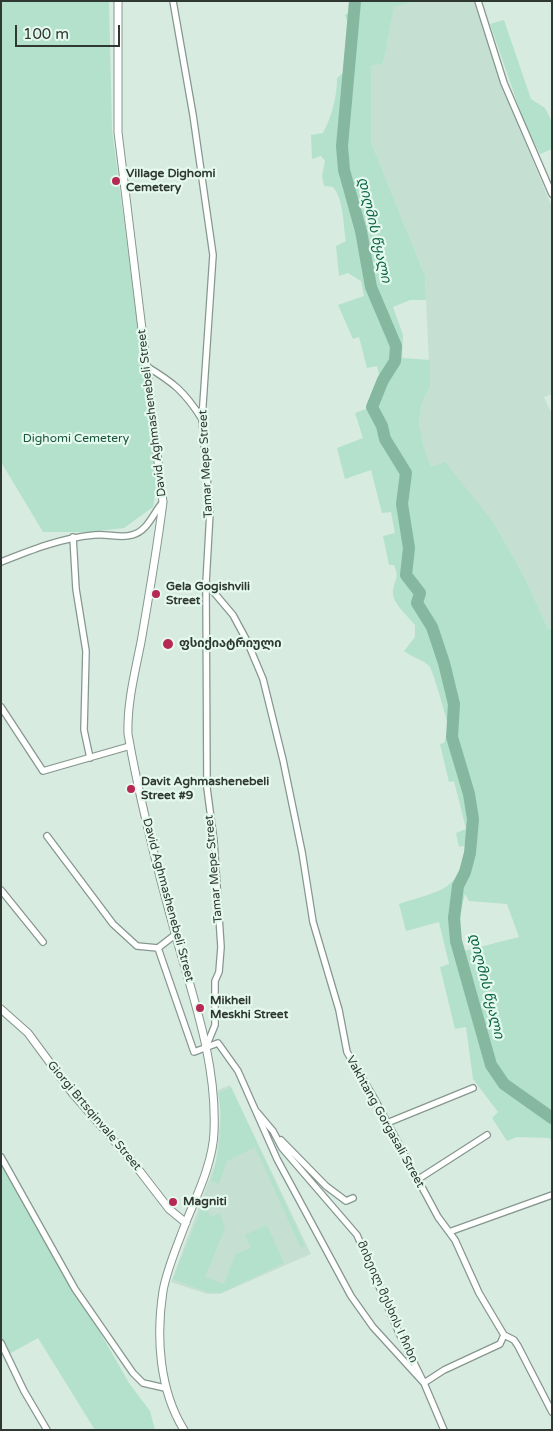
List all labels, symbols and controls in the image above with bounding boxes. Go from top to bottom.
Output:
scale bar [18,15,122,47]
text: 100 m [23,25,69,43]
place label: Village Dighomi Cemetery [126,167,215,195]
marker: Village Dighomi Cemetery [110,175,122,187]
water label: დიღმის წყალი [354,175,394,285]
street label: David Aghmashenebeli Street [135,328,169,498]
street label: Tamar Mepe Street [196,409,216,519]
park label: Dighomi Cemetery [23,432,129,446]
place label: Gela Gogishvili Street [166,580,250,608]
marker: Gela Gogishvili Street [150,588,162,600]
marker: ფსიქიატრიული [161,637,175,651]
place label: ფსიქიატრიული [179,637,281,651]
place label: Davit Aghmashenebeli Street #9 [141,775,269,803]
marker: Davit Aghmashenebeli Street #9 [125,783,137,795]
street label: Tamar Mepe Street [202,814,226,924]
street label: David Aghmashenebeli Street [139,817,197,983]
water label: დიღმის წყალი [465,932,507,1040]
place label: Mikheil Meskhi Street [210,994,288,1022]
marker: Mikheil Meskhi Street [194,1002,206,1014]
street label: Vakhtang Gorgasali Street [343,1054,427,1190]
street label: Giorgi Brtsqinvale Street [44,1058,144,1174]
place label: Magniti [183,1195,227,1209]
marker: Magniti [167,1196,179,1208]
street label: მიხეილ მესხის I ჩიხი [354,1239,420,1365]

